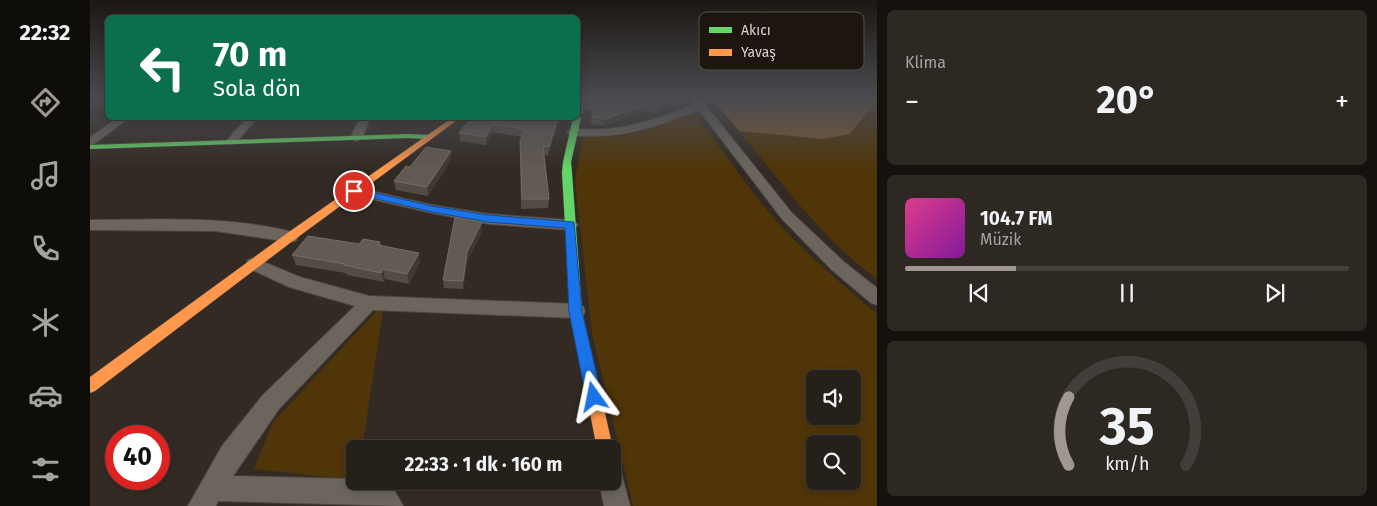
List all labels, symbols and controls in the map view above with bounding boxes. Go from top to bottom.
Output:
legend [699,12,864,70]
text: 22:32 [20,19,70,46]
text: Akıcı [741,22,771,39]
text: 70 m [213,33,287,75]
icon: left [130,35,195,100]
text: Yavaş [741,44,776,61]
text: Klima [905,53,946,72]
text: Sola dön [213,75,301,102]
text: 20° [1096,77,1158,123]
icon: directions [28,85,63,120]
text: − [905,85,919,118]
text: + [1335,85,1349,118]
icon: music [28,158,63,193]
pin [333,170,375,212]
icon: arrive [340,177,368,205]
text: 104.7 FM [980,207,1052,230]
text: Müzik [980,230,1021,249]
icon: phone [28,231,63,266]
icon: previous [965,279,993,307]
icon: pause [1113,279,1141,307]
icon: next [1261,279,1289,307]
icon: climate [28,305,63,340]
position arrow [567,370,619,422]
map controls [806,370,861,490]
button: sound [806,370,861,425]
icon: car [28,378,63,413]
text: 35 [1099,395,1154,458]
speed limit sign: 40 [105,425,170,490]
button: search [806,435,861,490]
icon: filters [28,452,63,487]
text: 22:33 · 1 dk · 160 m [405,453,562,476]
text: km/h [1105,453,1149,475]

